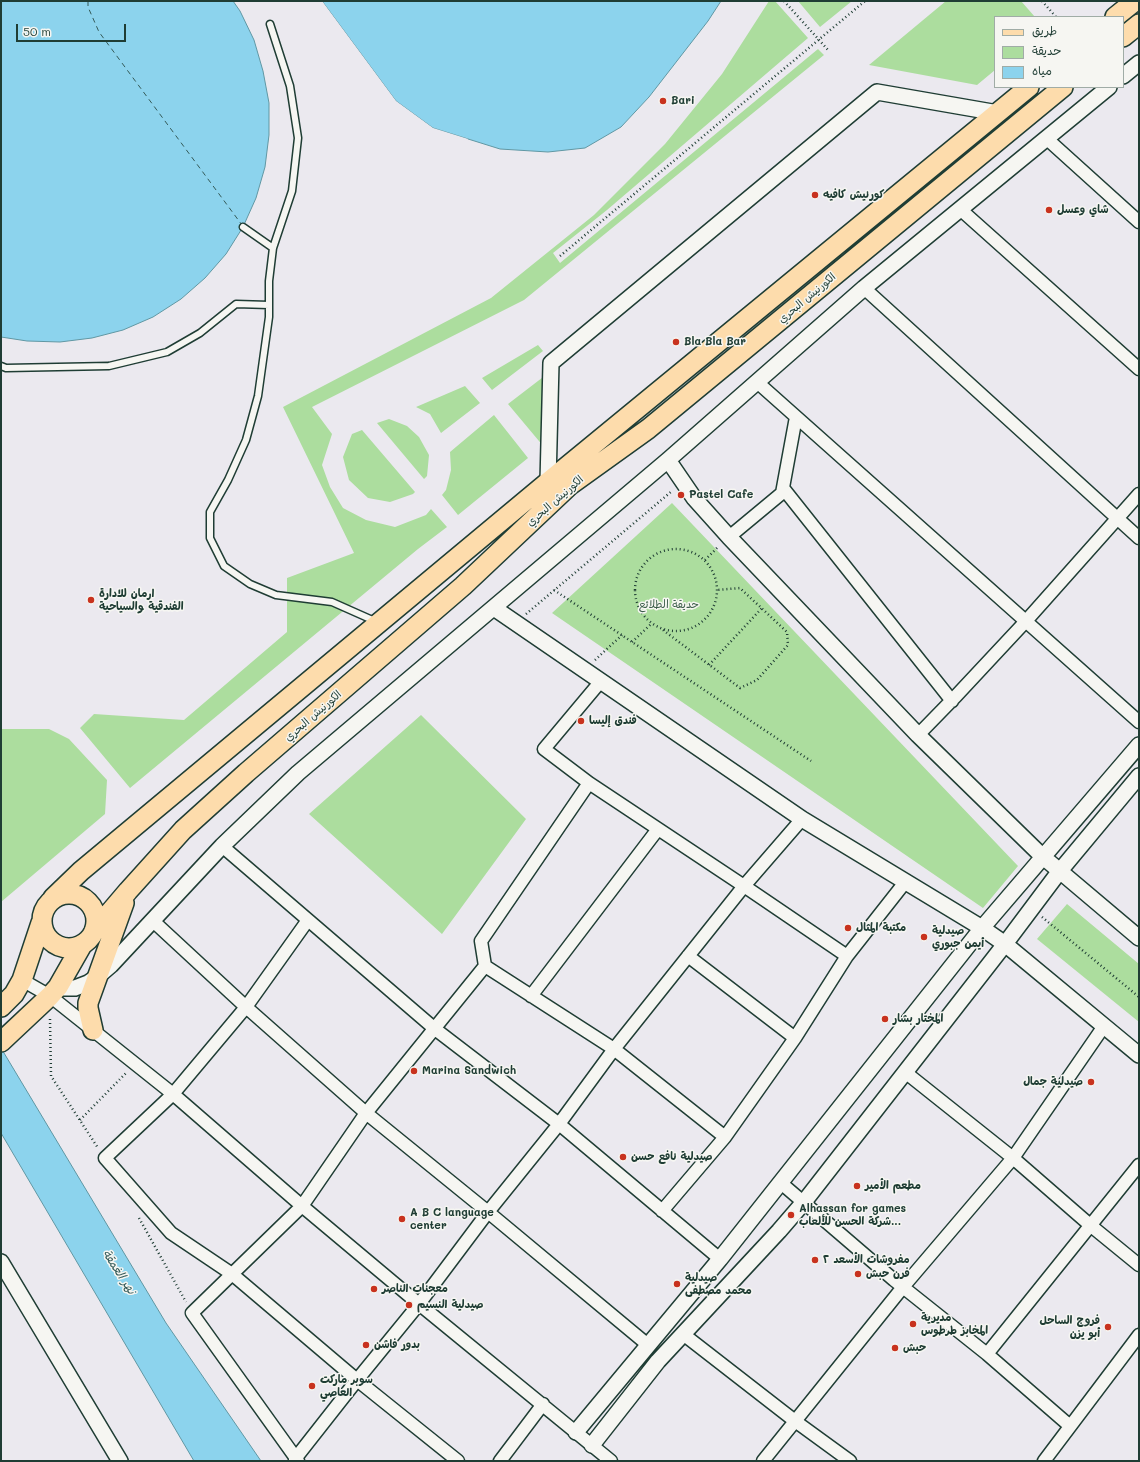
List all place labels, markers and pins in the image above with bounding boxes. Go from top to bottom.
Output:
place label: Bari [671,94,695,108]
marker: Bari [658,96,668,106]
place label: كورنيش كافيه [823,188,884,202]
marker: كورنيش كافيه [810,190,820,200]
place label: شاي وعسل [1057,203,1109,217]
marker: شاي وعسل [1044,205,1054,215]
place label: Bla Bla Bar [684,335,746,349]
marker: Bla Bla Bar [671,337,681,347]
place label: Pastel Cafe [689,488,753,502]
marker: Pastel Cafe [676,490,686,500]
place label: ارمان للادارة الفندقية والسياحية [99,587,183,613]
marker: ارمان للادارة الفندقية والسياحية [86,595,96,605]
place label: فندق إليسا [589,714,637,728]
marker: فندق إليسا [576,716,586,726]
place label: مكتبة المثال [856,921,906,935]
marker: مكتبة المثال [843,923,853,933]
place label: صيدلية أيمن جبوري [932,924,984,950]
marker: صيدلية أيمن جبوري [919,932,929,942]
place label: المختار بشار [893,1012,943,1026]
marker: المختار بشار [880,1014,890,1024]
place label: Marina Sandwich [422,1064,516,1078]
marker: Marina Sandwich [409,1066,419,1076]
place label: صيدلية جمال [1023,1075,1083,1089]
marker: صيدلية جمال [1086,1077,1096,1087]
place label: صيدلية نافع حسن [631,1150,713,1164]
marker: صيدلية نافع حسن [618,1152,628,1162]
place label: مطعم الأمير [865,1179,921,1193]
marker: مطعم الأمير [852,1181,862,1191]
place label: Alhassan for games شركة الحسن للألعاب... [799,1202,906,1228]
place label: A B C language center [410,1206,494,1232]
marker: Alhassan for games شركة الحسن للألعاب... [786,1210,796,1220]
marker: A B C language center [397,1214,407,1224]
place label: مفروشات الأسعد ٢ [823,1253,910,1267]
marker: مفروشات الأسعد ٢ [810,1255,820,1265]
place label: فرن حبش [866,1267,910,1281]
marker: فرن حبش [853,1269,863,1279]
place label: صيدلية محمد مصطفى [685,1271,752,1297]
marker: صيدلية محمد مصطفى [672,1279,682,1289]
place label: معجنات الناصر [382,1282,448,1296]
marker: معجنات الناصر [369,1284,379,1294]
place label: صيدلية النسيم [417,1298,484,1312]
marker: صيدلية النسيم [404,1300,414,1310]
place label: مديرية المخابز طرطوس [921,1311,988,1337]
place label: فروج الساحل أبو يزن [1039,1314,1100,1340]
marker: مديرية المخابز طرطوس [908,1319,918,1329]
marker: فروج الساحل أبو يزن [1103,1322,1113,1332]
place label: بدور فاشن [374,1338,420,1352]
marker: بدور فاشن [361,1340,371,1350]
place label: حبش [903,1341,926,1355]
marker: حبش [890,1343,900,1353]
place label: سوبر ماركت العاصي [320,1373,373,1399]
marker: سوبر ماركت العاصي [307,1381,317,1391]

